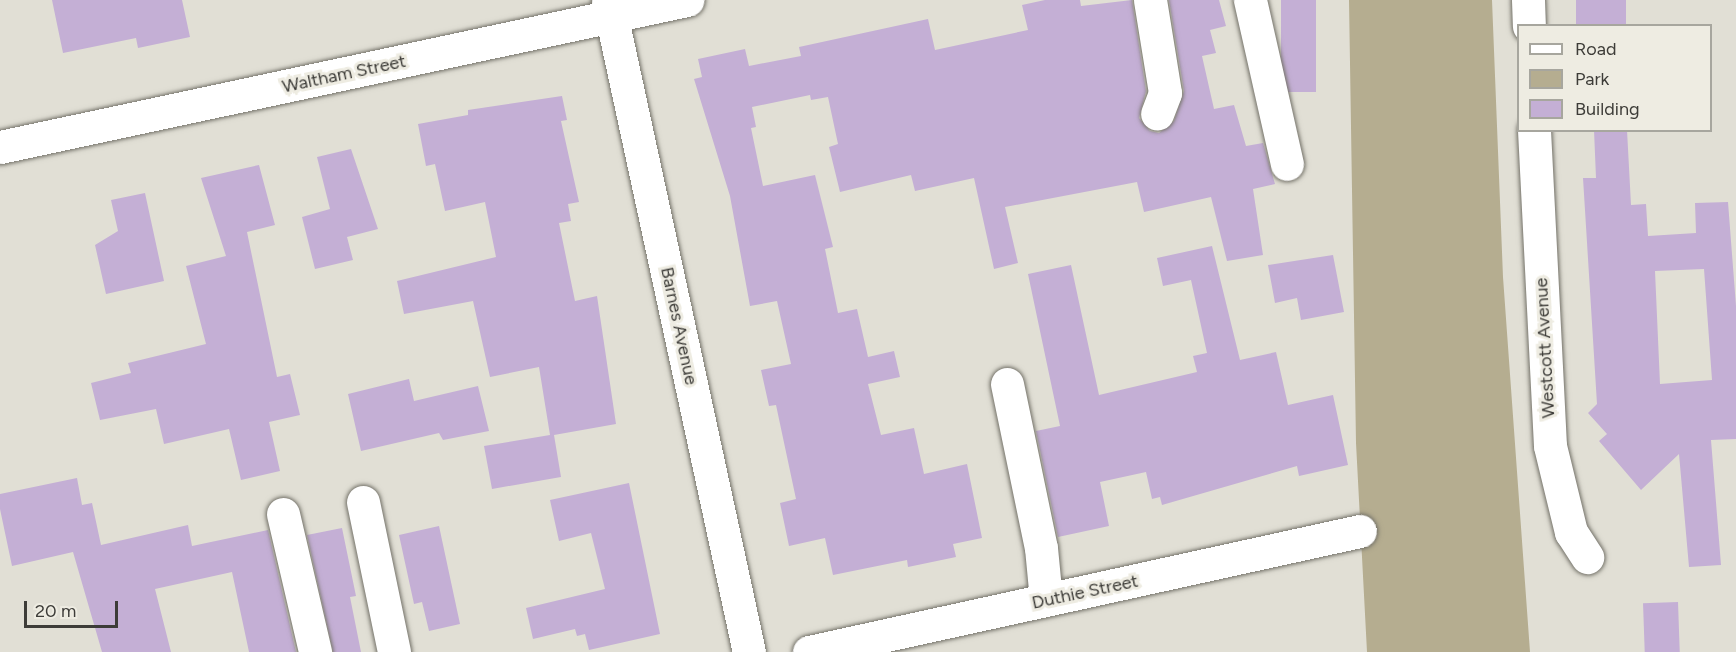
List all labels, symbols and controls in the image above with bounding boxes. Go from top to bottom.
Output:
legend [1517,24,1712,132]
text: Road [1575,38,1616,60]
street label: Waltham Street [280,50,408,98]
text: Park [1575,68,1609,90]
text: Building [1575,98,1640,120]
street label: Barnes Avenue [656,265,702,387]
street label: Westcott Avenue [1531,277,1559,419]
street label: Duthie Street [1030,570,1140,614]
scale bar [27,589,122,627]
text: 20 m [35,600,76,622]

